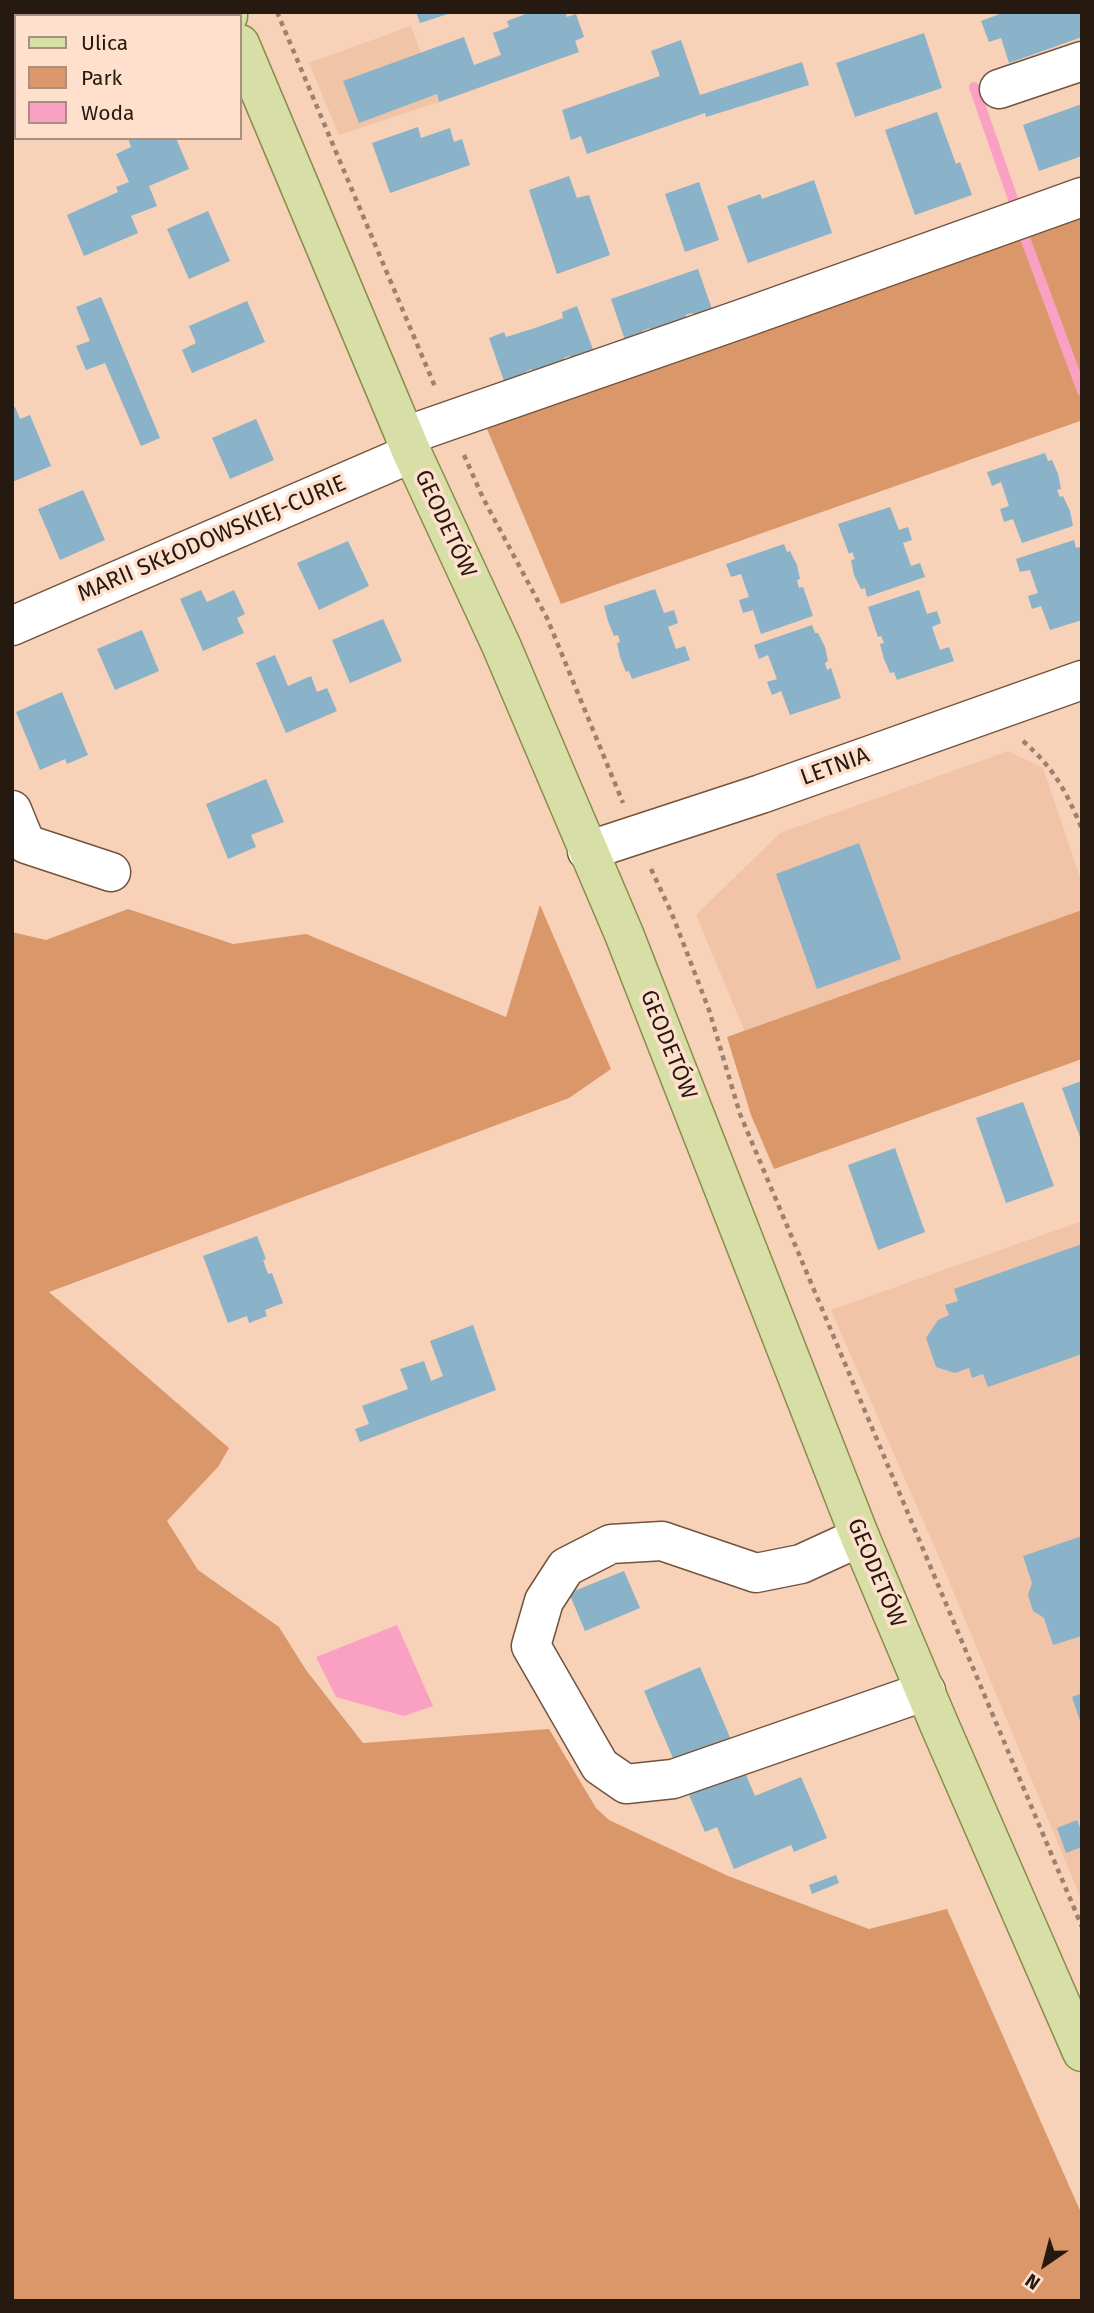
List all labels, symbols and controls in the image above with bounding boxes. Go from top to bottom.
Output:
legend [14,14,242,140]
text: Ulica [81,30,128,56]
text: Park [81,65,122,91]
text: Woda [81,100,134,126]
street label: GEODETÓW [408,466,482,582]
street label: MARII SKŁODOWSKIEJ-CURIE [74,470,350,608]
street label: LETNIA [797,742,873,792]
street label: GEODETÓW [634,986,702,1104]
street label: GEODETÓW [841,1514,911,1632]
north arrow [1010,2229,1080,2299]
text: N [1021,2269,1044,2295]

